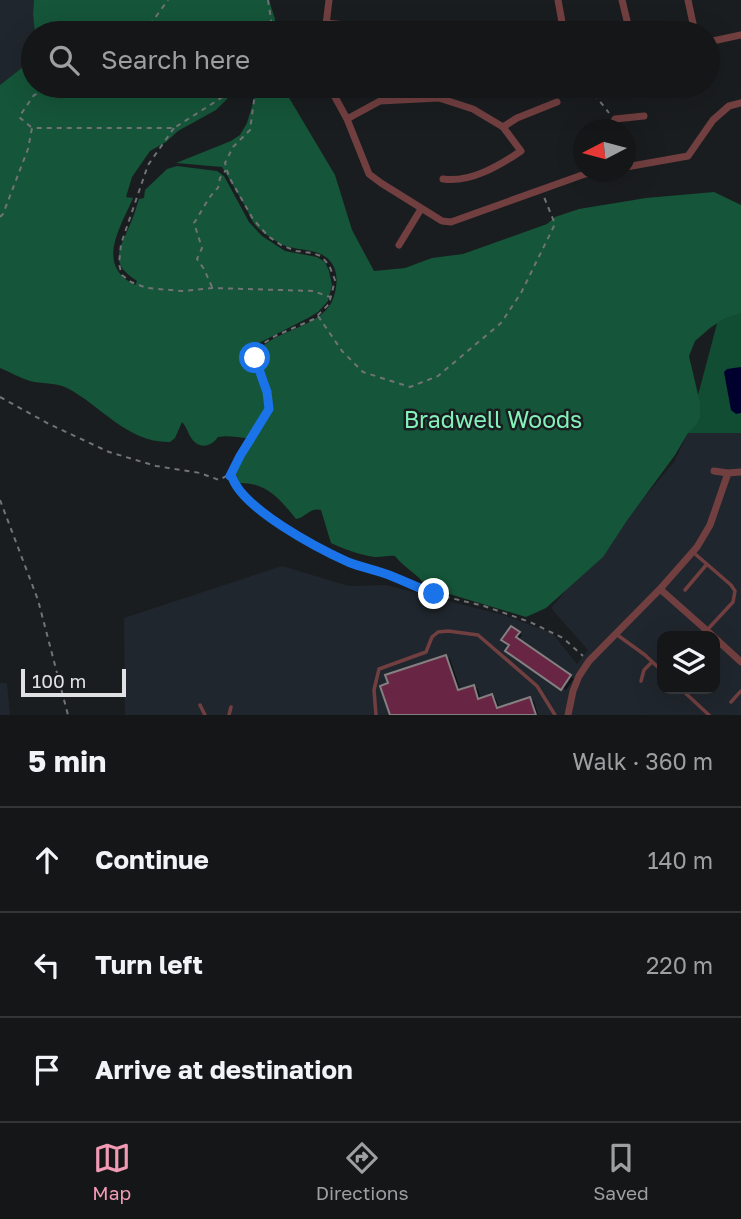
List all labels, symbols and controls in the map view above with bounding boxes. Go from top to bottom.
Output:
search box [21,21,720,98]
icon: search [45,41,83,79]
text: Search here [101,44,250,75]
north arrow [573,119,636,182]
route start [239,342,270,373]
park label: Bradwell Woods [404,405,582,433]
route end [418,578,449,609]
map controls [657,631,720,694]
button: layers [657,631,720,694]
scale bar [21,666,126,698]
text: 100 m [32,669,86,692]
text: 5 min [28,743,106,779]
text: Walk · 360 m [572,747,713,775]
icon: ahead [28,841,66,879]
text: Continue [95,844,209,875]
text: 140 m [647,846,713,874]
icon: left [28,946,66,984]
text: Turn left [95,949,203,980]
text: 220 m [646,951,713,979]
icon: arrive [28,1051,66,1089]
text: Arrive at destination [95,1054,353,1085]
tab: Map [92,1139,131,1204]
tab: Directions [316,1139,409,1204]
tab: Saved [593,1139,649,1204]

